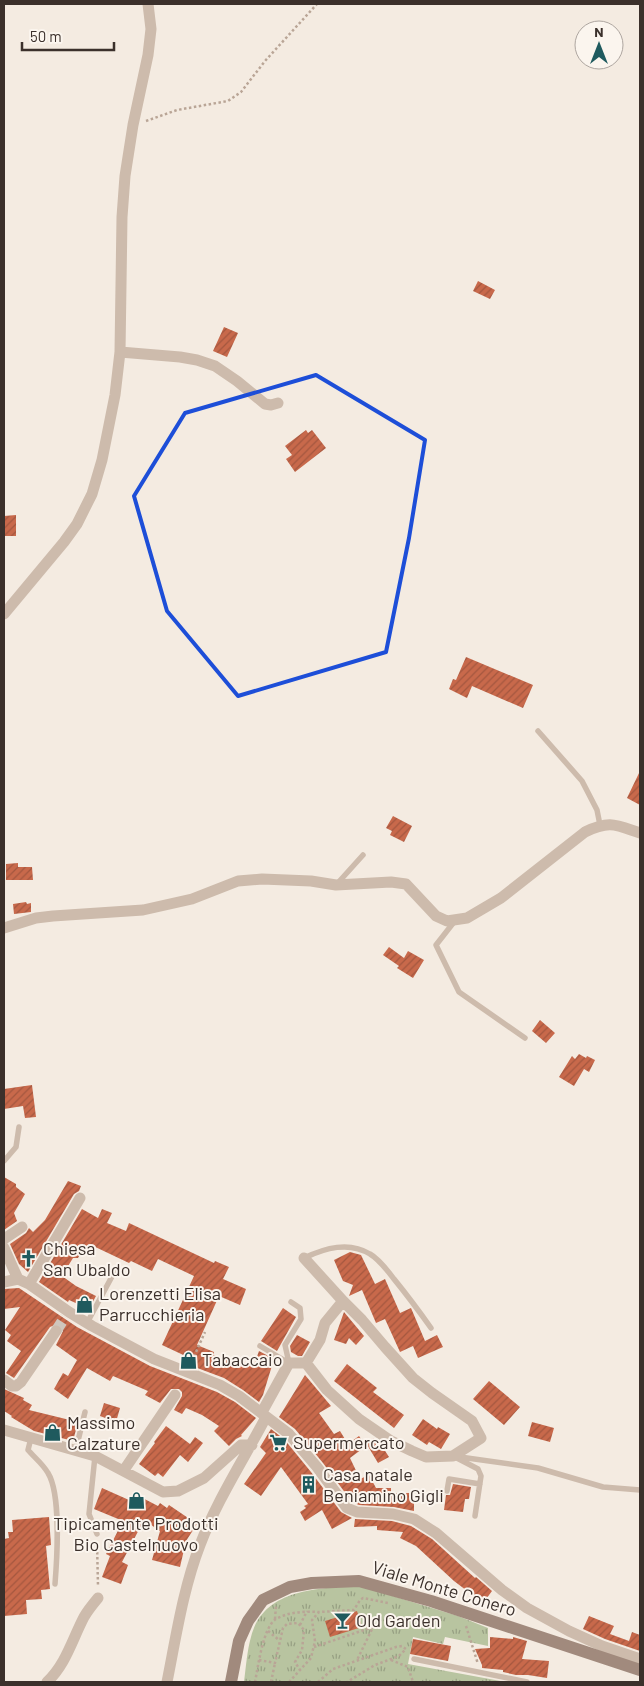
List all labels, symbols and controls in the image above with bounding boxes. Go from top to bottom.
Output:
scale bar [22,20,115,52]
north arrow [574,20,624,70]
text: N [594,23,604,40]
text: 50 m [30,27,62,45]
place label: Chiesa San Ubaldo [43,1237,130,1280]
church icon: Chiesa San Ubaldo [19,1249,39,1269]
place label: Lorenzetti Elisa Parrucchieria [99,1282,221,1325]
shop icon: Lorenzetti Elisa Parrucchieria [75,1294,95,1314]
place label: Tabaccaio [202,1348,282,1370]
shop icon: Tabaccaio [178,1350,198,1370]
place label: Massimo Calzature [67,1411,141,1454]
shop icon: Massimo Calzature [43,1423,63,1443]
place label: Supermercato [293,1431,405,1453]
supermarket icon: Supermercato [269,1433,289,1453]
place label: Casa natale Beniamino Gigli [323,1463,444,1506]
building icon: Casa natale Beniamino Gigli [299,1475,319,1495]
shop icon: Tipicamente Prodotti Bio Castelnuovo [126,1491,146,1511]
place label: Tipicamente Prodotti Bio Castelnuovo [53,1512,219,1555]
street label: Viale Monte Conero [369,1556,519,1620]
place label: Old Garden [356,1609,440,1631]
bar icon: Old Garden [332,1611,352,1631]

